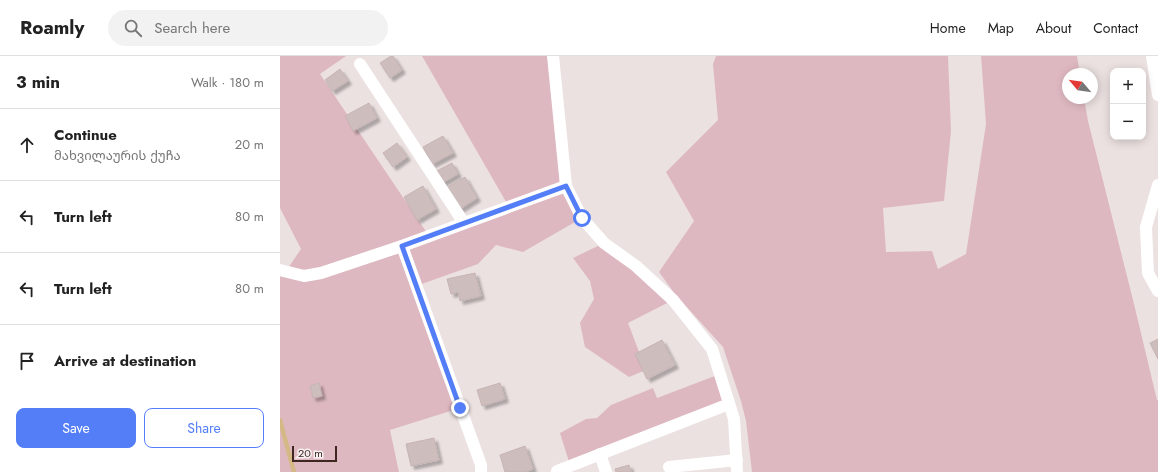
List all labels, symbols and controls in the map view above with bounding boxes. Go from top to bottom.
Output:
search box [108,10,388,46]
text: Roamly [20,14,84,41]
icon: search [122,17,144,39]
text: Search here [154,17,230,39]
text: Home [930,18,966,38]
text: Map [988,18,1014,38]
text: About [1036,18,1071,38]
text: Contact [1093,18,1138,38]
north arrow [1062,68,1098,104]
map controls [1110,68,1146,140]
button: + [1110,68,1146,104]
text: 3 min [16,70,60,94]
text: Walk · 180 m [191,73,264,92]
button: − [1110,104,1146,140]
text: Continue [54,124,117,146]
icon: ahead [16,134,38,156]
text: 20 m [235,135,264,154]
text: მახვილაურის ქუჩა [54,146,181,165]
icon: left [16,206,38,228]
text: Turn left [54,206,112,228]
text: 80 m [235,207,264,226]
route start [573,209,591,227]
icon: left [16,278,38,300]
text: Turn left [54,278,112,300]
text: 80 m [235,279,264,298]
icon: arrive [16,350,38,372]
text: Arrive at destination [54,350,196,372]
route end [451,399,469,417]
button: Save [16,408,136,448]
button: Share [144,408,264,448]
scale bar [292,444,337,463]
text: 20 m [298,445,323,461]

